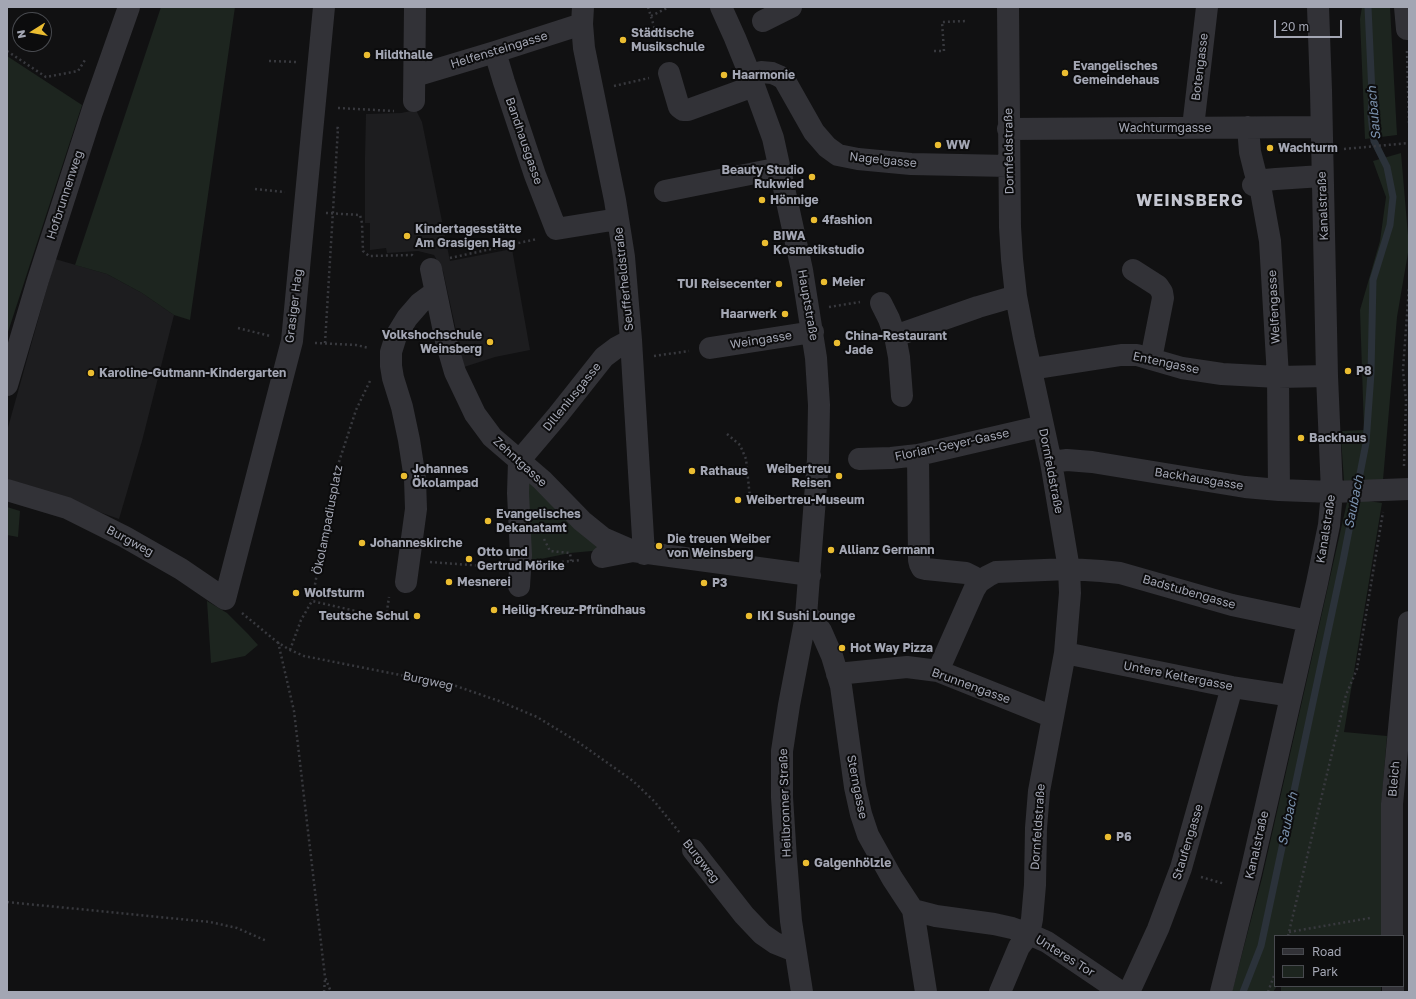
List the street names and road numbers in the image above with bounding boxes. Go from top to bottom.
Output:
street label: Helfensteingasse [449,28,549,72]
street label: Botengasse [1189,32,1211,102]
street label: Bandhausgasse [502,96,546,186]
street label: Dornfeldstraße [1001,108,1017,194]
street label: Wachturmgasse [1119,121,1211,135]
street label: Hofbrunnenweg [44,149,86,241]
street label: Nagelgasse [849,149,917,171]
street label: Kanalstraße [1315,171,1331,241]
street label: Seufferheldstraße [611,226,637,332]
street label: Grasiger Hag [282,268,306,344]
street label: Hauptstraße [795,268,821,342]
street label: Welfengasse [1265,270,1283,344]
street label: Weingasse [729,328,793,352]
street label: Entengasse [1131,349,1201,377]
street label: Dilleniusgasse [540,360,604,434]
street label: Florian-Geyer-Gasse [893,426,1011,464]
street label: Dornfeldstraße [1036,427,1066,515]
street label: Zehntgasse [490,434,550,490]
street label: Ökolampadiusplatz [310,464,346,576]
street label: Backhausgasse [1154,465,1244,493]
street label: Kanalstraße [1313,494,1339,564]
street label: Burgweg [104,523,156,559]
street label: Badstubengasse [1141,572,1237,612]
street label: Untere Keltergasse [1122,658,1234,694]
street label: Brunnengasse [930,665,1012,707]
street label: Burgweg [401,669,455,693]
street label: Heilbronner Straße [776,748,794,858]
street label: Sterngasse [844,754,870,820]
street label: Bleich [1385,761,1403,797]
street label: Dornfeldstraße [1028,783,1048,871]
street label: Staufengasse [1170,802,1206,882]
street label: Kanalstraße [1242,810,1272,880]
street label: Burgweg [680,836,722,886]
street label: Unteres Tor [1033,932,1097,980]

